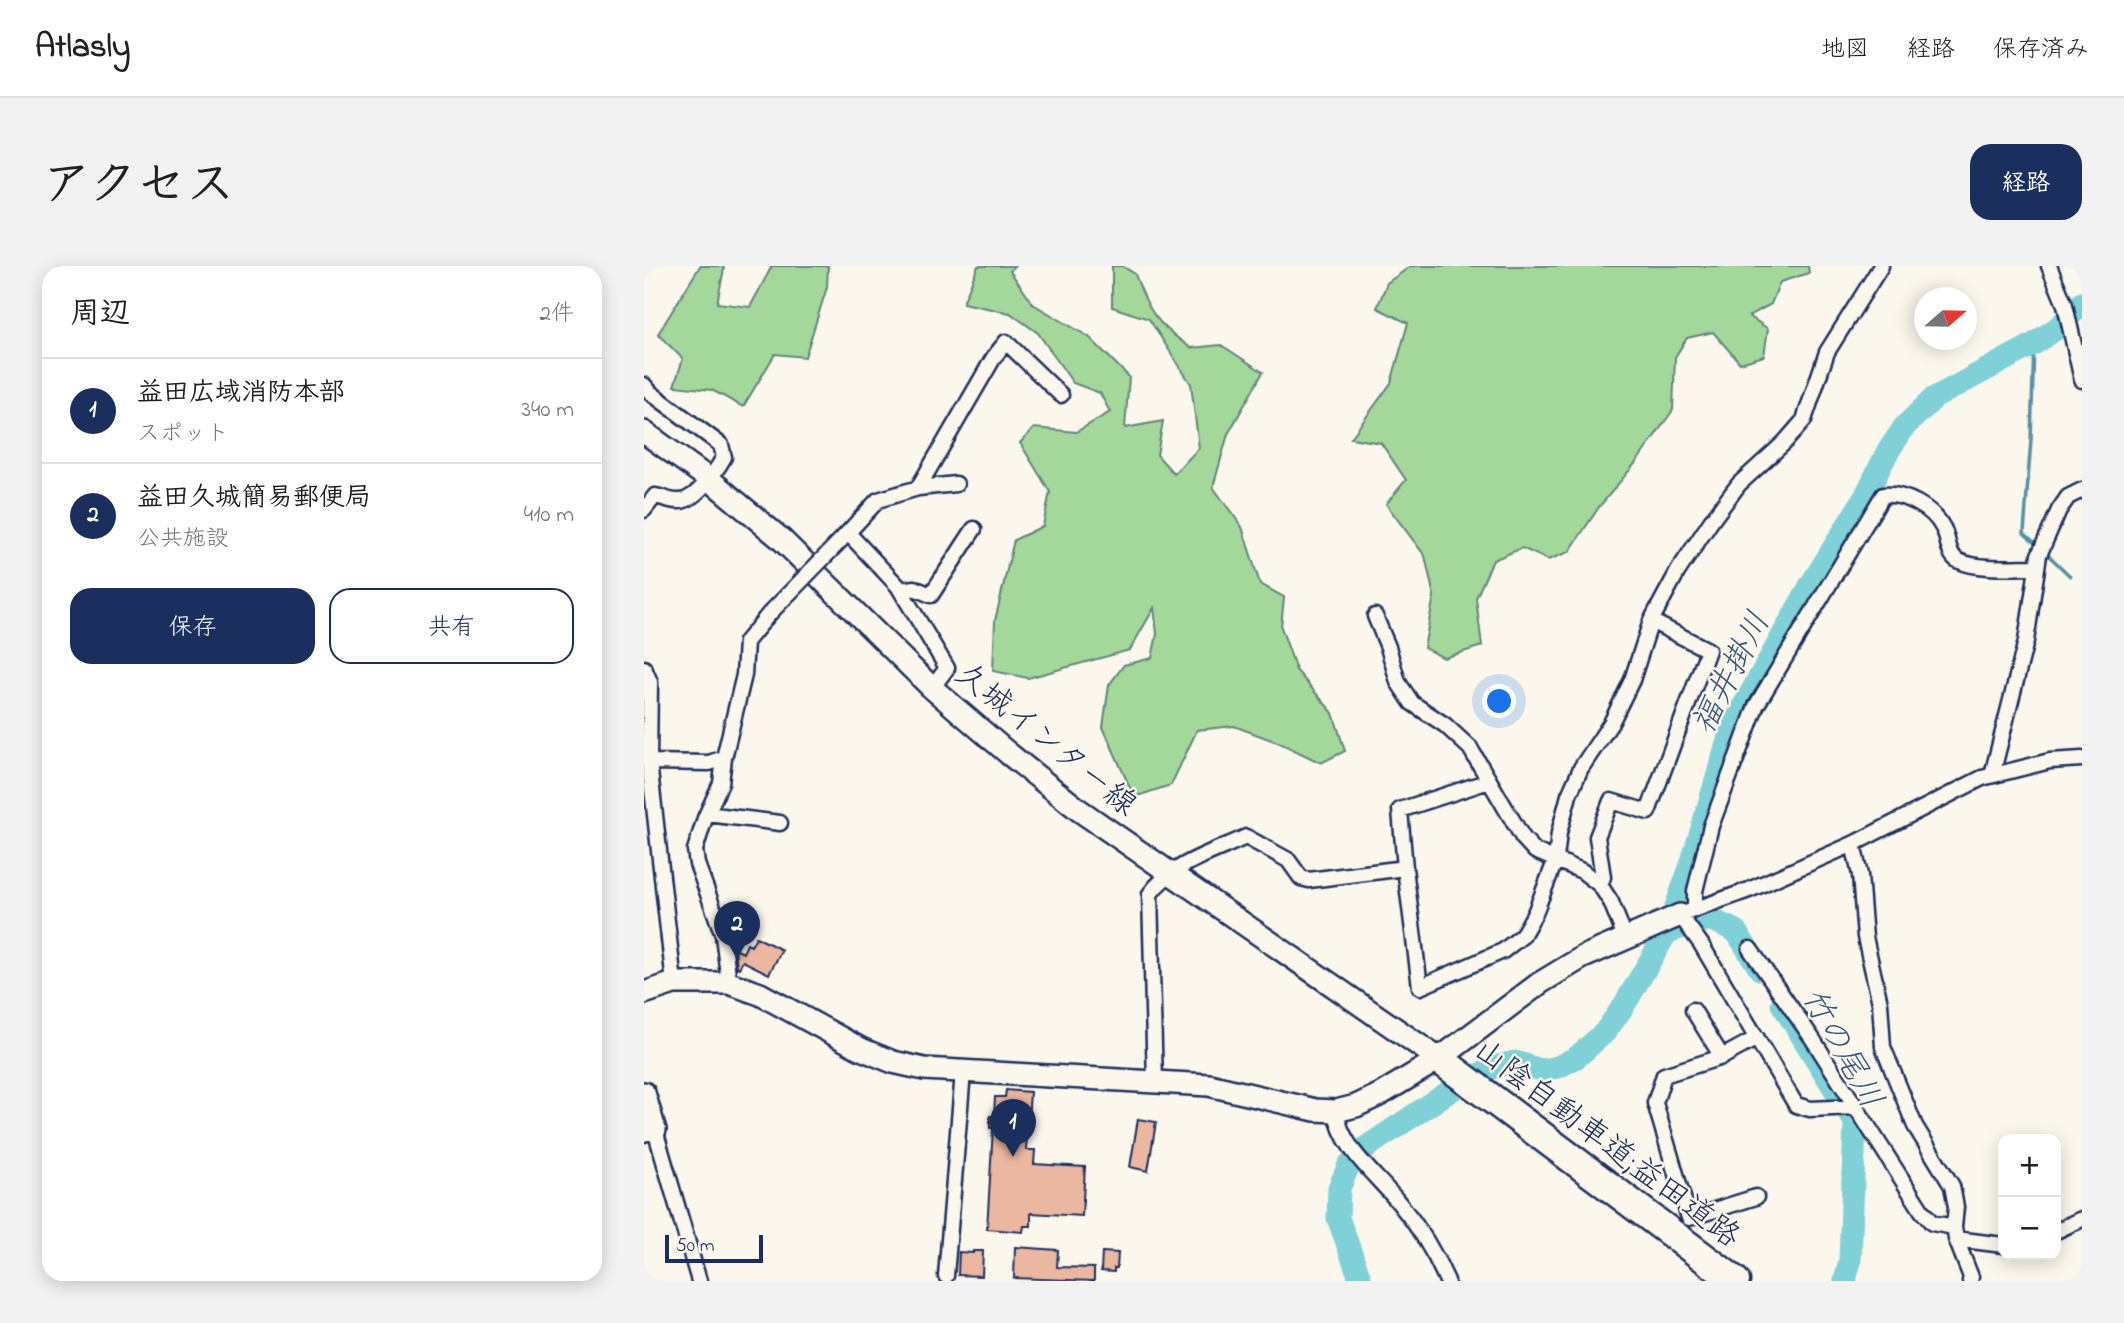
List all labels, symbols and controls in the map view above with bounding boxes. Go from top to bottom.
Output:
text: Atlasly [35,24,130,72]
text: 地図 [1821,33,1869,68]
text: 経路 [1907,33,1955,68]
text: 保存済み [1993,33,2089,68]
button: 経路 [1970,144,2082,220]
text: アクセス [42,151,235,223]
north arrow [1914,287,1977,350]
text: 周辺 [70,293,130,337]
text: 2件 [540,298,574,331]
text: 益田広域消防本部 [137,375,345,413]
text: 1 [89,394,97,427]
text: 340 m [521,394,574,427]
text: スポット [137,418,229,451]
text: 益田久城簡易郵便局 [137,480,371,518]
text: 2 [87,499,99,532]
text: 410 m [524,499,574,532]
text: 公共施設 [137,523,229,556]
button: 保存 [70,588,315,664]
button: 共有 [329,588,574,664]
water label: 福井掛川 [1681,604,1784,744]
street label: 久城インター線 [943,652,1146,829]
your location [1482,684,1516,718]
pin: 2 [714,901,760,959]
water label: 竹の尾川 [1788,980,1893,1118]
street label: 山陰自動車道;益田道路 [1462,1028,1749,1261]
pin: 1 [990,1099,1036,1157]
map controls [1998,1134,2061,1260]
button: + [1998,1134,2061,1197]
button: − [1998,1197,2061,1260]
scale bar [665,1232,763,1264]
text: 50 m [676,1233,715,1260]

